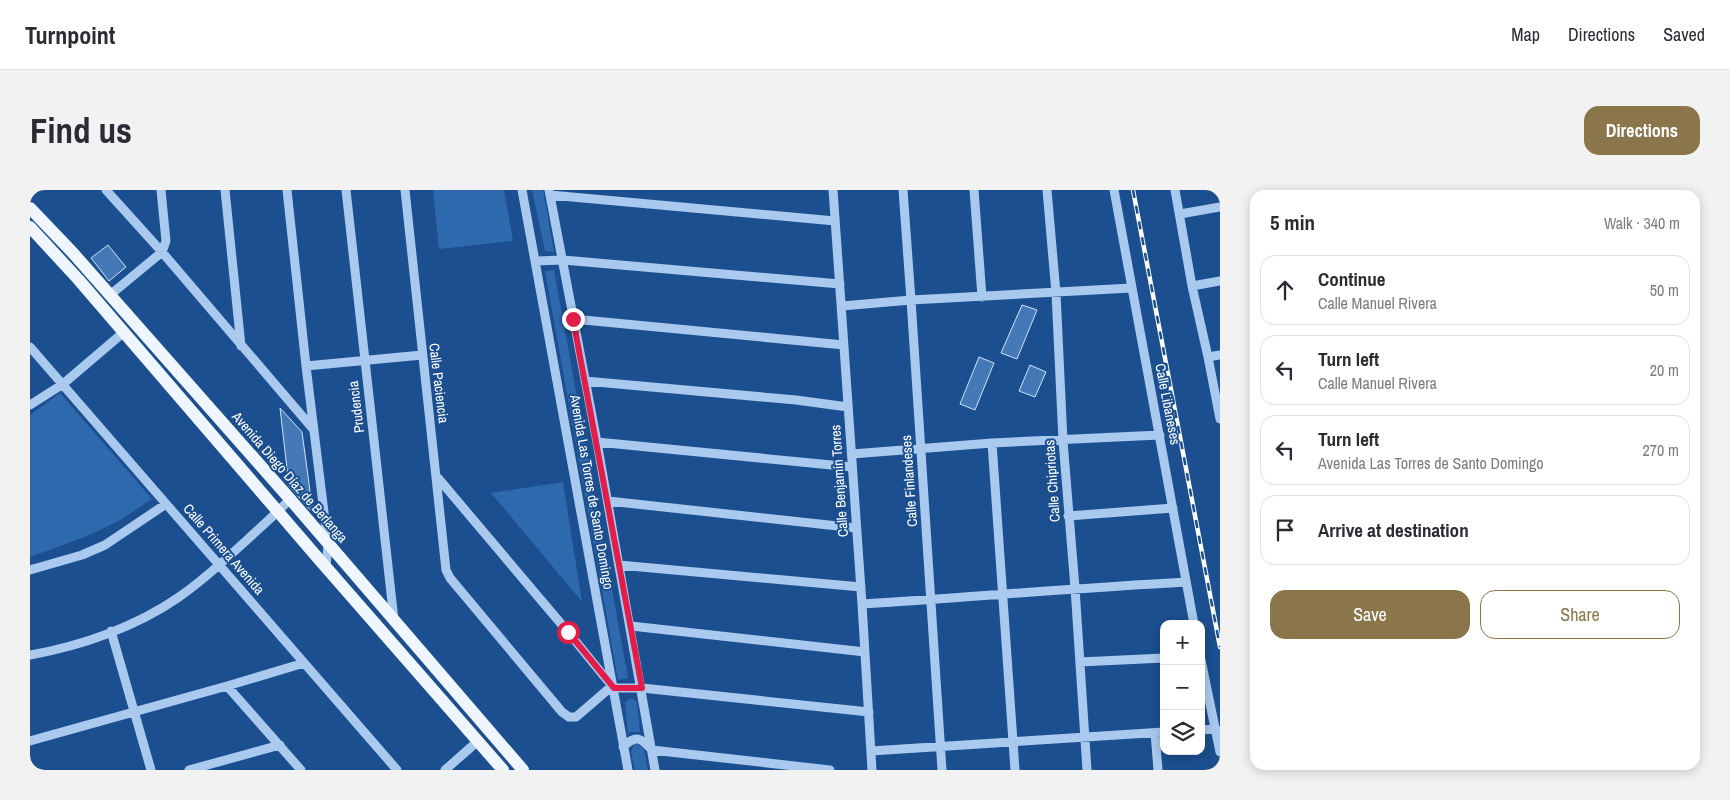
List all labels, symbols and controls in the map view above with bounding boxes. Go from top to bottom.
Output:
text: Turnpoint [25,19,115,51]
text: Map [1511,22,1540,47]
text: Directions [1568,22,1635,47]
text: Saved [1663,22,1705,47]
button: Directions [1584,106,1700,155]
text: Find us [30,107,132,154]
text: 5 min [1270,208,1315,237]
text: Walk · 340 m [1604,212,1680,234]
text: Continue [1318,266,1386,292]
icon: ahead [1271,276,1299,304]
text: 50 m [1650,279,1679,301]
text: Calle Manuel Rivera [1318,292,1437,314]
route end [562,308,585,331]
street label: Calle Paciencia [425,342,453,425]
text: Turn left [1318,346,1379,372]
icon: left [1271,356,1299,384]
text: 20 m [1650,359,1679,381]
street label: Calle Libaneses [1151,362,1185,446]
text: Calle Manuel Rivera [1318,372,1437,394]
street label: Prudencia [344,379,368,434]
street label: Avenida Las Torres de Santo Domingo [566,392,618,591]
street label: Avenida Diego Díaz de Berlanga [228,407,352,547]
street label: Calle Benjamín Torres [826,424,852,538]
text: Turn left [1318,426,1379,452]
street label: Calle Finlandeses [897,434,921,527]
icon: left [1271,436,1299,464]
street label: Calle Chipriotas [1040,439,1064,523]
text: 270 m [1643,439,1679,461]
text: Avenida Las Torres de Santo Domingo [1318,452,1544,474]
street label: Calle Primera Avenida [180,500,269,599]
icon: arrive [1271,516,1299,544]
text: Arrive at destination [1318,517,1469,543]
button: Save [1270,590,1470,639]
button: Share [1480,590,1680,639]
map controls [1160,620,1205,755]
button: + [1160,620,1205,665]
route start [557,621,580,644]
button: − [1160,665,1205,710]
button: layers [1160,710,1205,755]

